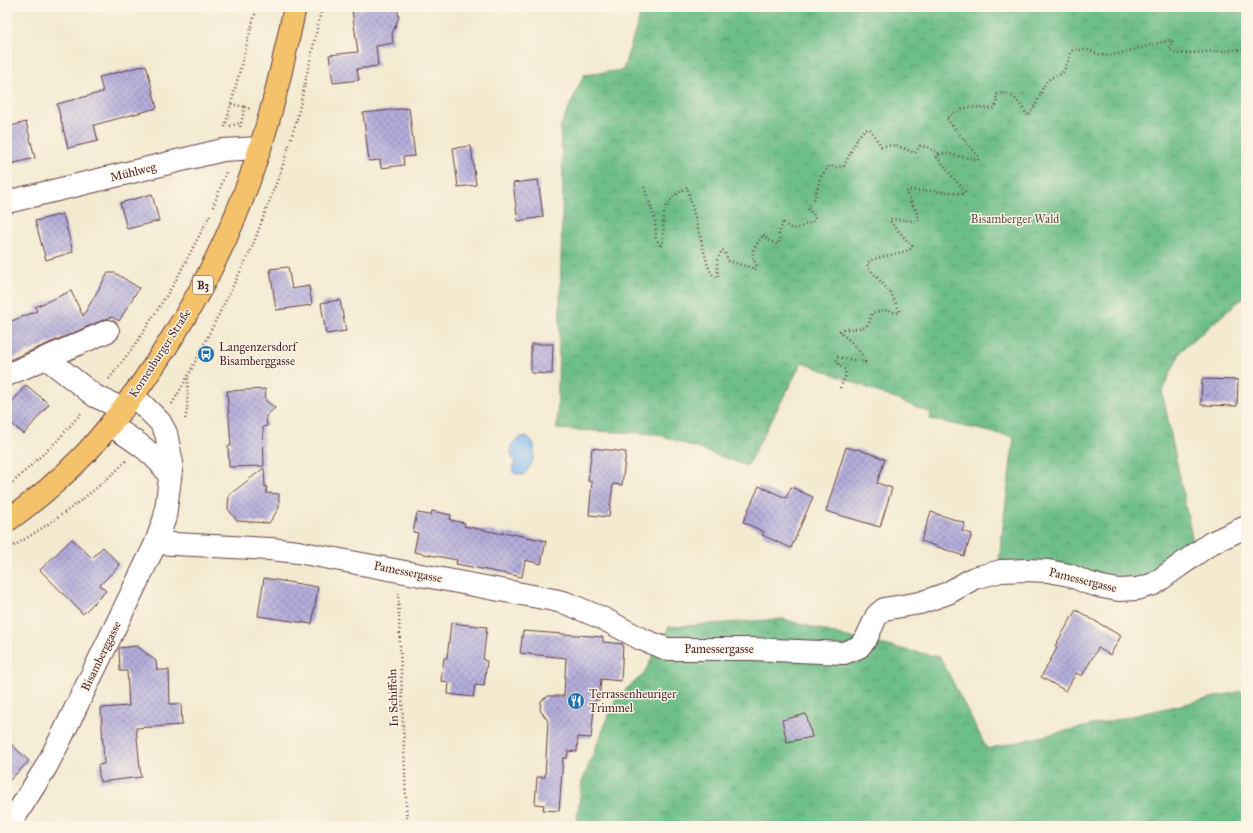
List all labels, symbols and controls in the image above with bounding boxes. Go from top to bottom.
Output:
street label: Mühlweg [109,159,158,185]
park label: Bisamberger Wald [971,212,1059,227]
road number: B3 [193,276,213,294]
street label: Korneuburger Straße [126,306,195,401]
place label: Langenzersdorf Bisamberggasse [219,340,299,369]
bus stop icon: Langenzersdorf Bisamberggasse [196,344,216,364]
street label: Pamessergasse [372,559,443,586]
street label: Pamessergasse [1047,565,1118,596]
street label: Bisamberggasse [78,619,125,694]
street label: Pamessergasse [684,642,754,657]
street label: In Schiffeln [385,668,401,727]
place label: Terrassenheuriger Trimmel [589,687,677,715]
restaurant icon: Terrassenheuriger Trimmel [566,691,586,711]

